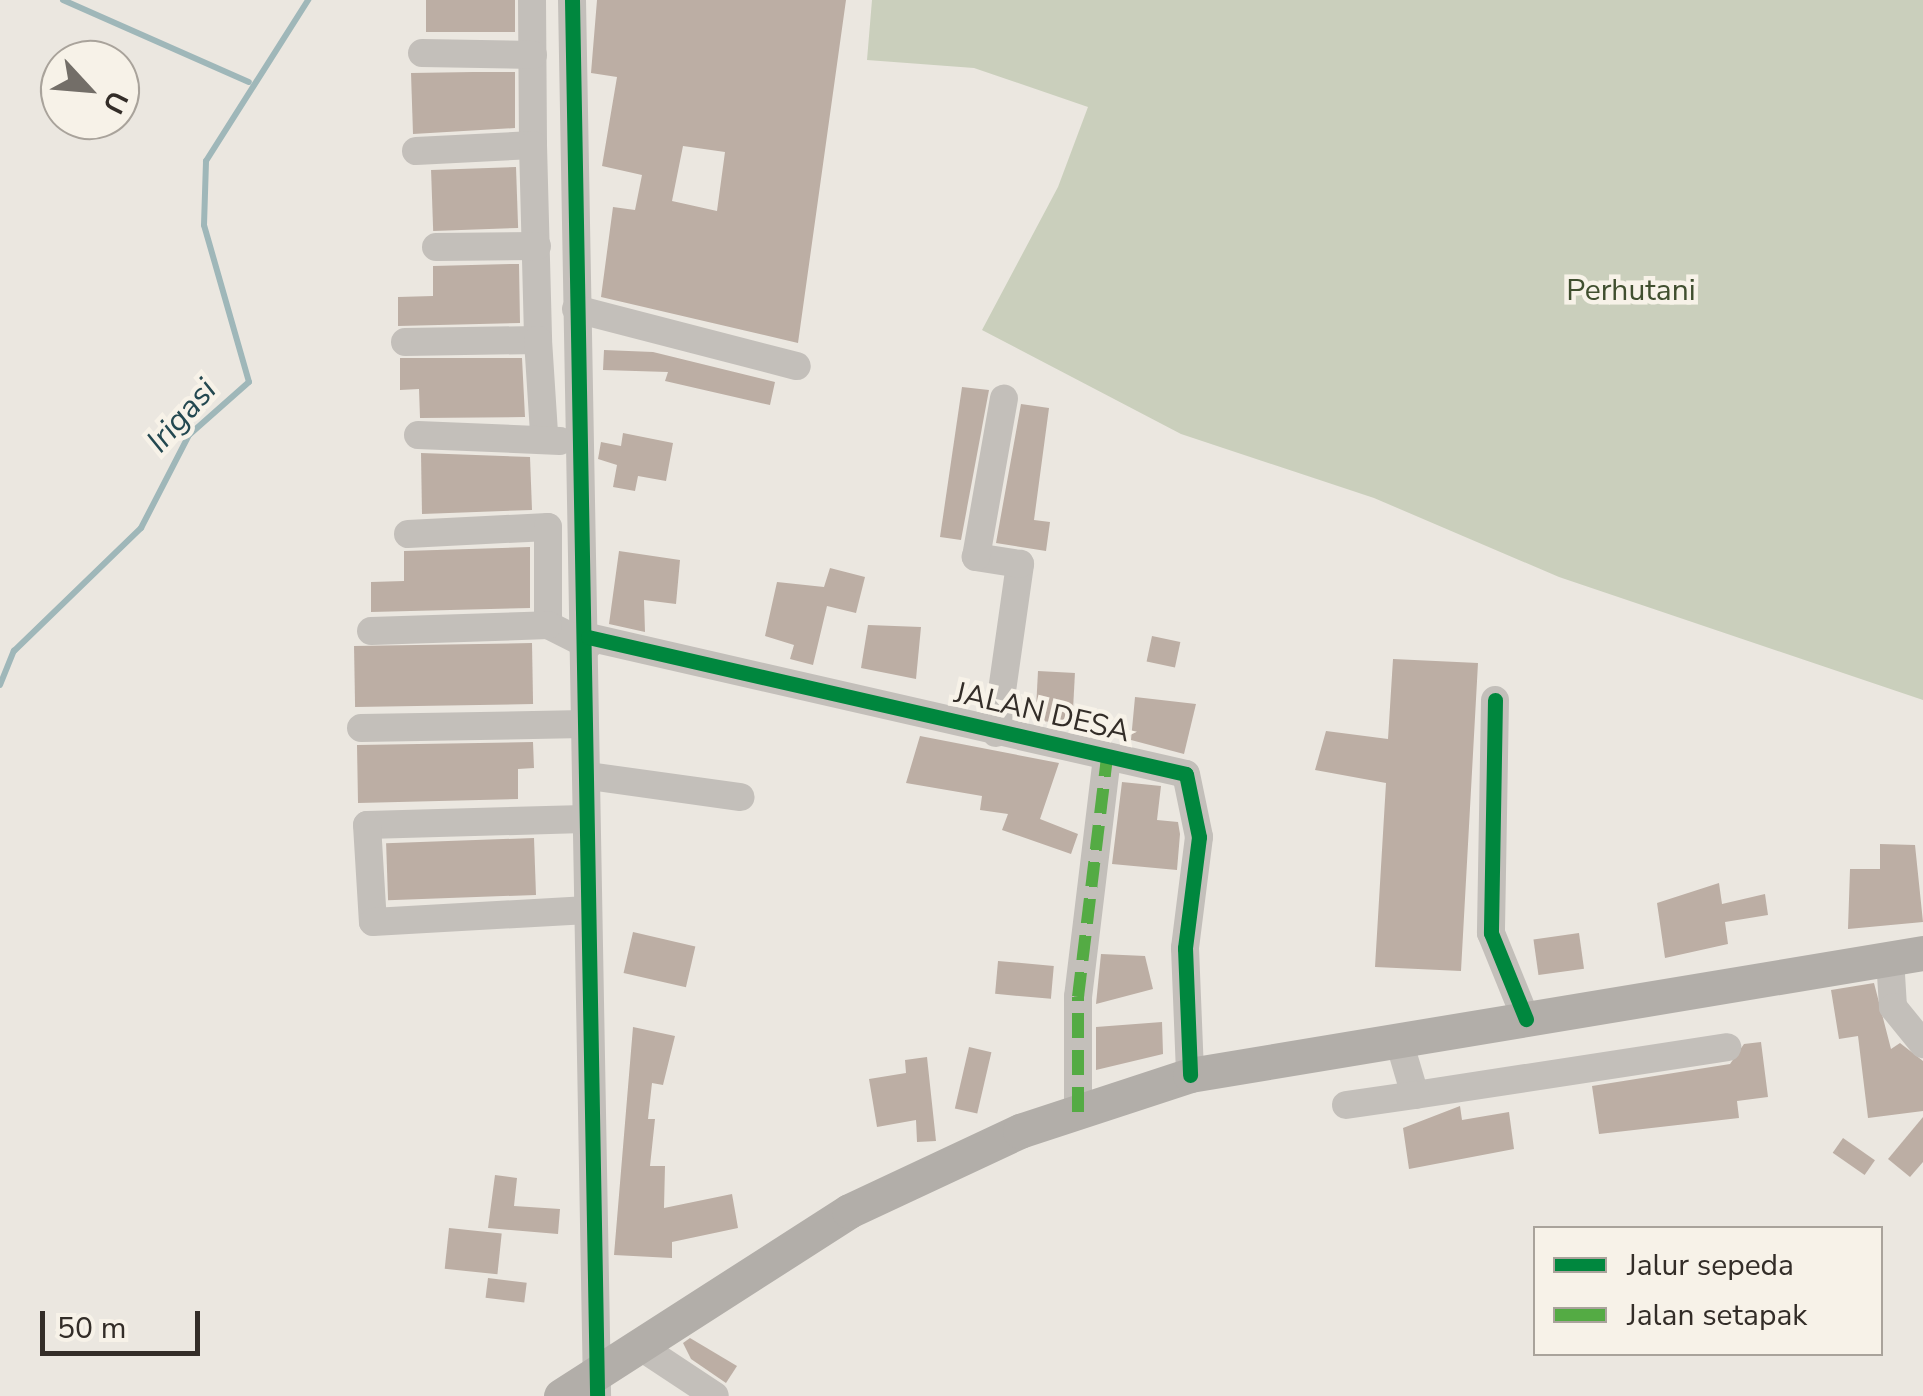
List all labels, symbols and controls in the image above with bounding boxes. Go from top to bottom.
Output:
north arrow [40,40,140,140]
text: U [94,85,137,120]
park label: Perhutani [1566,273,1696,309]
water label: Irigasi [139,371,225,461]
street label: JALAN DESA [951,675,1133,751]
legend [1533,1226,1883,1356]
text: Jalur sepeda [1627,1245,1794,1286]
scale bar [45,1291,205,1353]
text: Jalan setapak [1627,1295,1807,1336]
text: 50 m [57,1308,126,1349]

